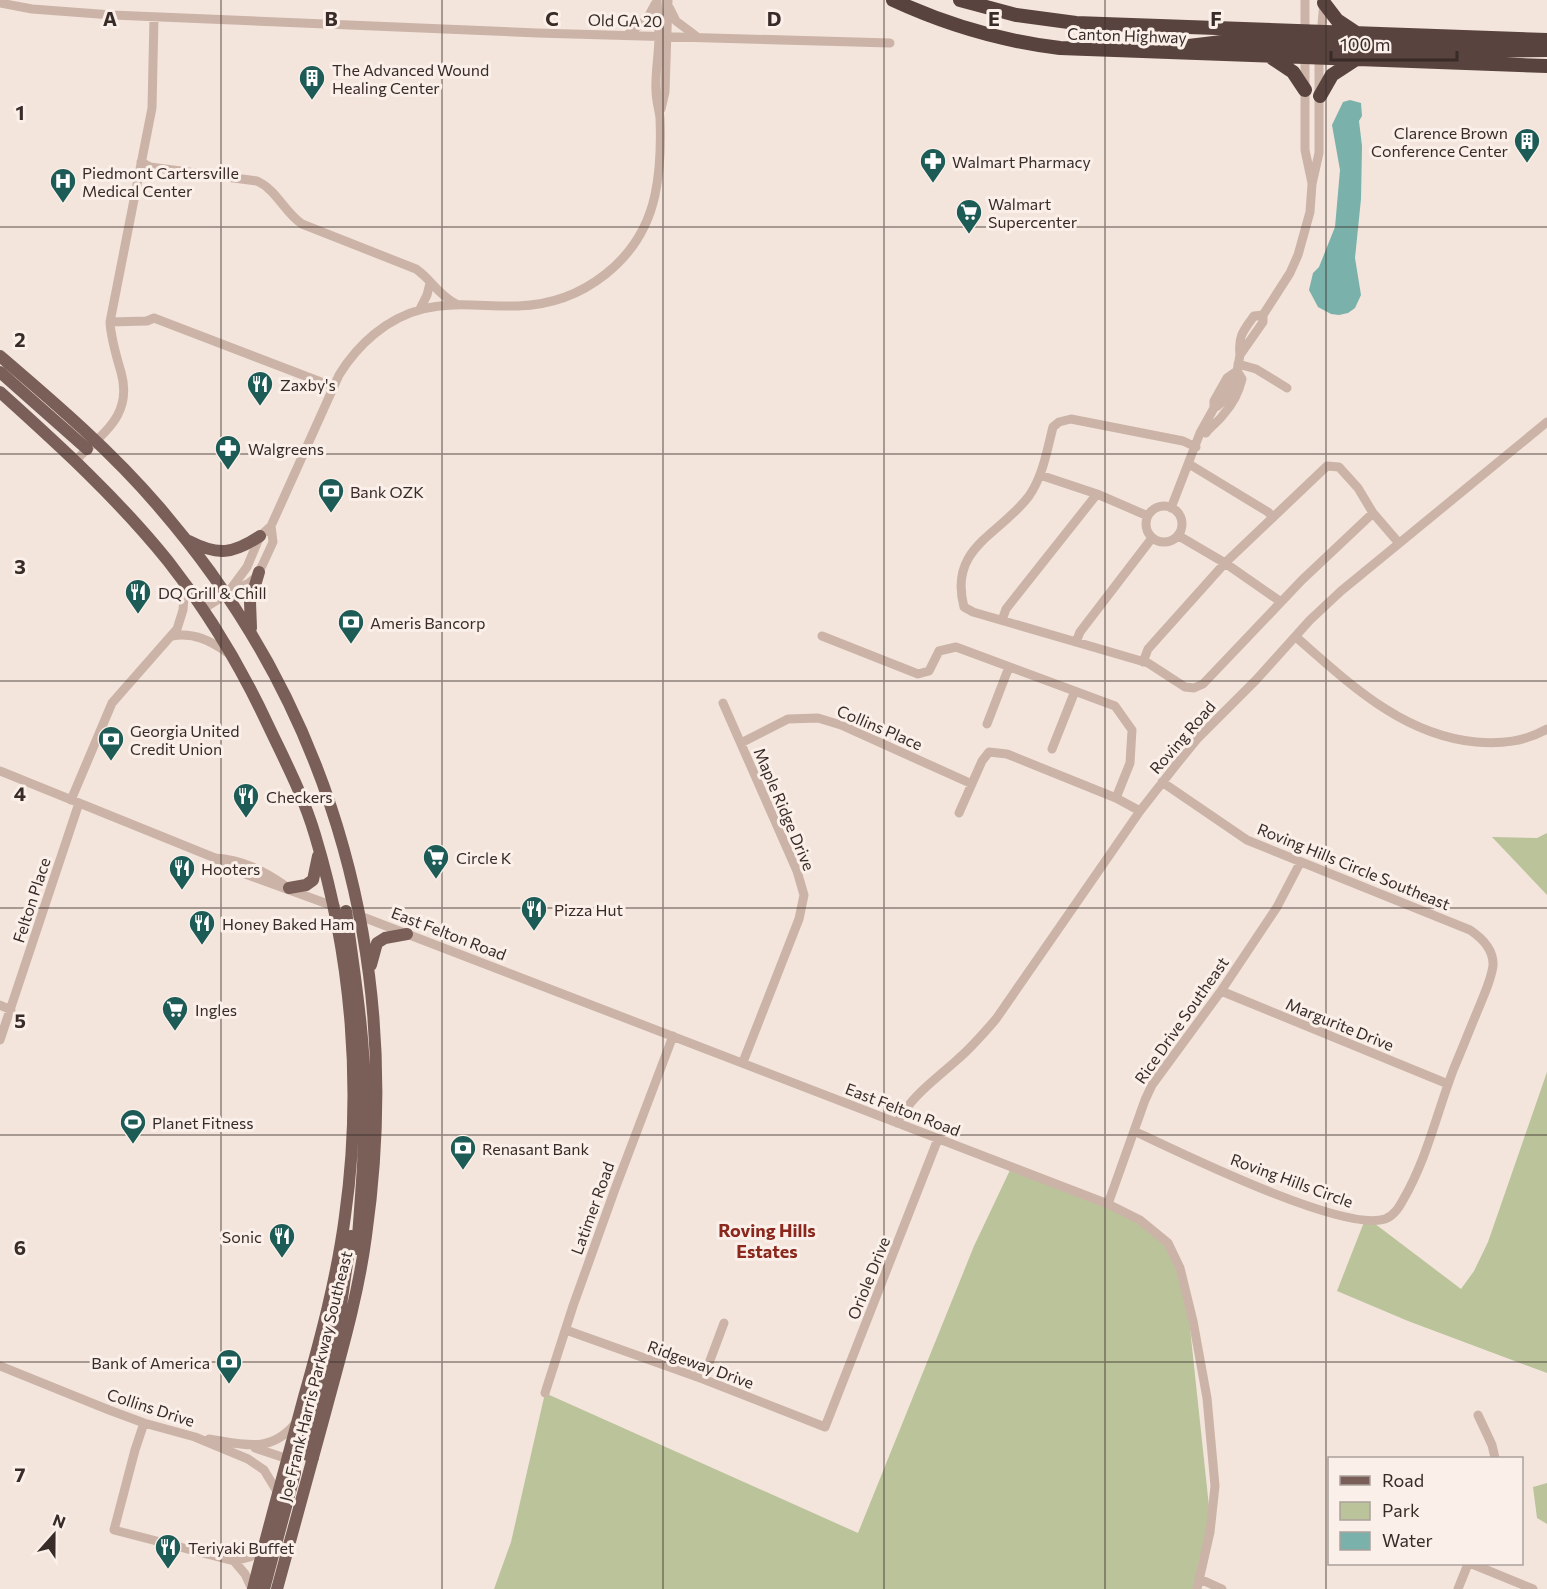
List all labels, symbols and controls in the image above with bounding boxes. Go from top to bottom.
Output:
text: A [103,6,117,30]
text: B [324,6,338,30]
text: C [545,6,559,30]
text: D [767,6,781,30]
text: E [988,6,1000,30]
text: F [1210,6,1222,30]
street label: Old GA 20 [588,10,662,30]
street label: Canton Highway [1067,23,1187,47]
scale bar [1331,24,1457,62]
text: 100 m [1340,33,1390,55]
place label: The Advanced Wound Healing Center [332,60,489,97]
building icon: The Advanced Wound Healing Center [297,63,327,101]
text: 1 [15,100,25,124]
place label: Clarence Brown Conference Center [1371,123,1509,160]
building icon: Clarence Brown Conference Center [1512,126,1542,164]
pharmacy icon: Walmart Pharmacy [918,146,948,184]
place label: Walmart Pharmacy [952,152,1091,171]
place label: Piedmont Cartersville Medical Center [82,163,239,200]
hospital icon: Piedmont Cartersville Medical Center [48,166,78,204]
place label: Walmart Supercenter [988,194,1078,231]
supermarket icon: Walmart Supercenter [954,197,984,235]
text: 2 [14,327,26,351]
restaurant icon: Zaxby's [245,369,275,407]
place label: Zaxby's [280,375,336,394]
pharmacy icon: Walgreens [213,433,243,471]
place label: Walgreens [248,439,324,458]
bank icon: Bank OZK [316,476,346,514]
place label: Bank OZK [350,482,424,501]
text: 3 [14,554,26,578]
restaurant icon: DQ Grill & Chill [123,577,153,615]
place label: DQ Grill & Chill [158,583,267,602]
bank icon: Ameris Bancorp [336,607,366,645]
place label: Ameris Bancorp [370,613,485,632]
street label: Roving Road [1145,697,1219,777]
street label: Collins Place [834,700,926,754]
place label: Georgia United Credit Union [130,721,239,758]
bank icon: Georgia United Credit Union [96,724,126,762]
street label: Maple Ridge Drive [751,745,819,873]
text: 4 [14,781,26,805]
restaurant icon: Checkers [231,781,261,819]
place label: Checkers [266,787,333,806]
street label: Roving Hills Circle Southeast [1255,819,1454,914]
supermarket icon: Circle K [421,842,451,880]
place label: Circle K [456,848,512,867]
restaurant icon: Hooters [167,853,197,891]
street label: Felton Place [8,855,54,945]
place label: Hooters [201,859,260,878]
restaurant icon: Pizza Hut [519,894,549,932]
place label: Pizza Hut [554,900,623,919]
street label: East Felton Road [389,902,509,964]
restaurant icon: Honey Baked Ham [187,908,217,946]
place label: Honey Baked Ham [222,914,354,933]
street label: Rice Drive Southeast [1130,953,1232,1087]
supermarket icon: Ingles [160,994,190,1032]
street label: Margurite Drive [1283,994,1397,1054]
place label: Ingles [195,1000,237,1019]
text: 5 [14,1008,26,1032]
street label: East Felton Road [843,1078,963,1140]
sports icon: Planet Fitness [118,1107,148,1145]
place label: Planet Fitness [152,1113,254,1132]
bank icon: Renasant Bank [448,1133,478,1171]
place label: Renasant Bank [482,1139,589,1158]
street label: Roving Hills Circle [1228,1149,1356,1211]
street label: Latimer Road [566,1159,618,1257]
district label: Roving Hills Estates [718,1219,816,1262]
restaurant icon: Sonic [267,1221,297,1259]
place label: Sonic [222,1227,262,1246]
street label: Oriole Drive [843,1234,893,1322]
text: 6 [14,1235,26,1259]
street label: Joe Frank Harris Parkway Southeast [275,1248,355,1503]
street label: Ridgeway Drive [645,1336,757,1392]
bank icon: Bank of America [214,1347,244,1385]
place label: Bank of America [91,1353,210,1372]
street label: Collins Drive [105,1384,197,1430]
legend [1328,1457,1523,1565]
text: 7 [15,1462,26,1486]
text: Road [1382,1469,1424,1491]
text: Park [1382,1499,1420,1521]
north arrow [24,1505,84,1565]
text: N [51,1510,69,1532]
text: Water [1382,1529,1433,1551]
restaurant icon: Teriyaki Buffet [153,1532,183,1570]
place label: Teriyaki Buffet [188,1538,295,1557]

